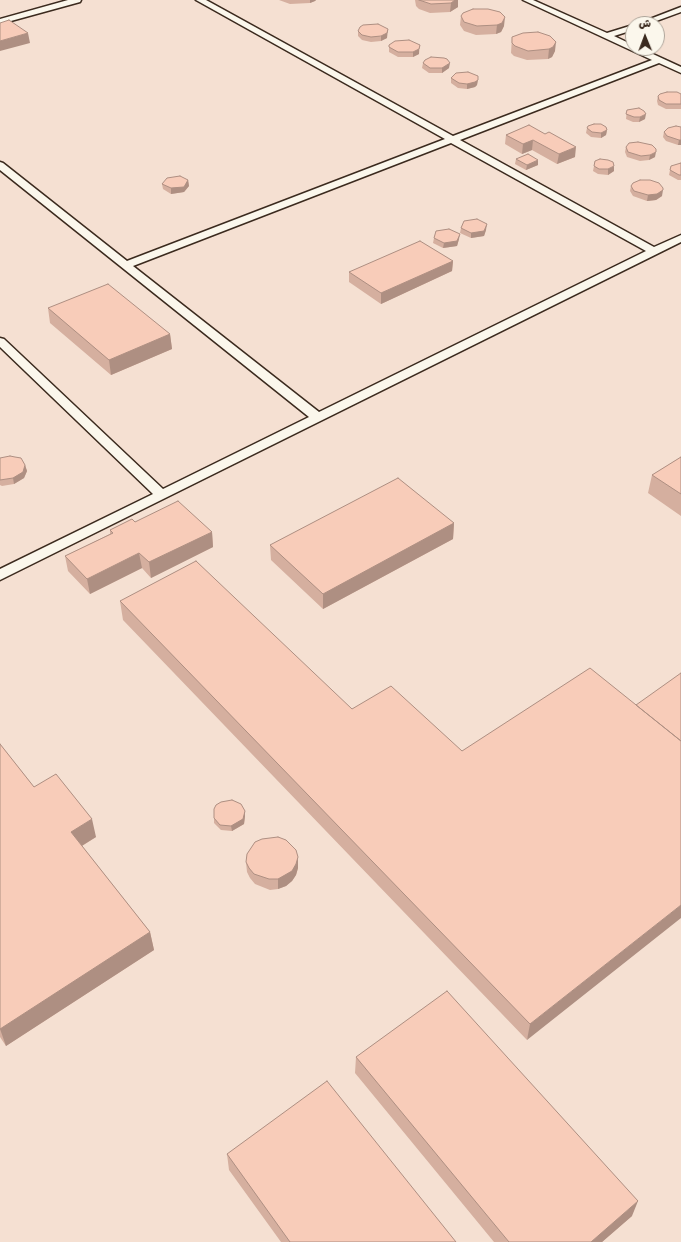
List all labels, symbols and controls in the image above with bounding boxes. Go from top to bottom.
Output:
north arrow [625,16,665,56]
text: ش [639,19,651,31]

